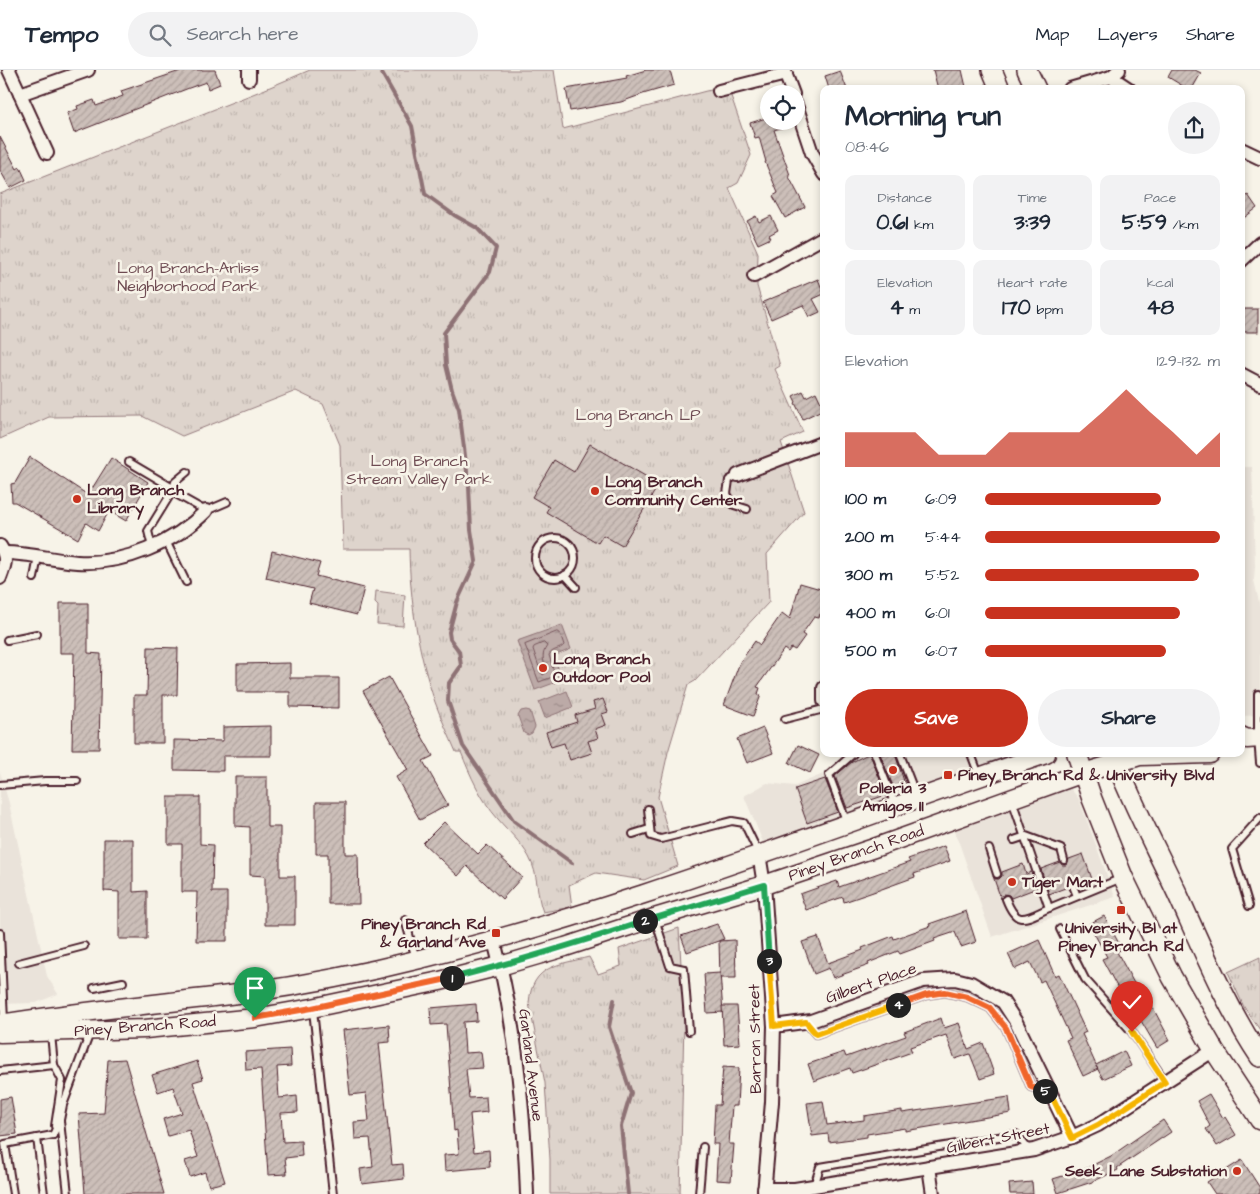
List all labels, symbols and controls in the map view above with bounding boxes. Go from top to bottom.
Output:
search box [128,12,478,57]
text: Tempo [25,18,98,52]
icon: search [146,21,174,49]
text: Search here [186,21,299,48]
text: Map [1035,22,1069,47]
text: Layers [1097,22,1158,47]
text: Share [1186,22,1235,47]
map controls [760,85,805,130]
button: locate [760,85,805,130]
text: Morning run [845,97,1001,136]
button: share [1168,102,1220,154]
text: 08:46 [845,136,889,158]
text: Distance [878,188,932,208]
text: Time [1018,188,1047,208]
text: Pace [1144,188,1176,208]
text: 0.61 [876,208,908,237]
text: 3:39 [1014,208,1051,237]
text: 5:59 [1122,208,1167,237]
text: km [908,215,933,235]
text: /km [1167,215,1199,235]
park label: Long Branch-Arliss Neighborhood Park [117,257,259,298]
text: Elevation [877,273,932,293]
text: Heart rate [997,273,1068,293]
text: kcal [1147,273,1174,293]
text: 4 [889,293,904,322]
text: 170 [1002,293,1031,322]
text: 48 [1146,293,1174,322]
text: m [904,300,920,320]
text: bpm [1031,300,1063,320]
text: Elevation [845,350,908,372]
text: 129–132 m [1157,350,1220,372]
park label: Long Branch LP [576,404,700,427]
park label: Long Branch Stream Valley Park [346,450,492,491]
place label: Long Branch Community Center [605,471,743,512]
place label: Long Branch Library [87,479,185,520]
marker: Long Branch Community Center [589,485,601,497]
text: 100 m [845,488,886,510]
text: 6:09 [925,488,957,510]
marker: Long Branch Library [71,493,83,505]
text: 200 m [845,526,893,548]
text: 5:44 [925,526,961,548]
text: 300 m [845,564,892,586]
text: 5:52 [925,564,959,586]
text: 400 m [845,602,895,624]
text: 6:01 [925,602,950,624]
text: 500 m [845,640,895,662]
text: 6:07 [925,640,958,662]
place label: Long Branch Outdoor Pool [553,648,651,688]
marker: Long Branch Outdoor Pool [537,662,549,674]
button: Save [845,689,1028,747]
button: Share [1038,689,1220,747]
marker: Polleria 3 Amigos II [887,764,899,776]
place label: Piney Branch Rd & University Blvd [958,764,1215,787]
marker: Piney Branch Rd & University Blvd [942,769,954,781]
place label: Polleria 3 Amigos II [860,777,927,819]
street label: Piney Branch Road [785,819,927,887]
place label: Tiger Mart [1021,871,1104,895]
marker: Tiger Mart [1006,876,1018,888]
marker: University Bl at Piney Branch Rd [1115,904,1127,916]
pin: 2 [632,908,658,934]
text: 2 [641,911,650,931]
place label: Piney Branch Rd & Garland Ave [361,913,487,953]
place label: University Bl at Piney Branch Rd [1059,917,1184,958]
marker: Piney Branch Rd & Garland Ave [490,927,502,939]
pin: 3 [756,948,782,974]
text: 3 [766,951,773,971]
street label: Gilbert Place [823,957,920,1009]
pin: 1 [440,966,464,990]
pin [234,967,276,1018]
text: 1 [452,968,453,988]
icon: arrive [241,974,269,1002]
pin [1111,981,1153,1032]
street label: Barron Street [743,983,767,1094]
icon: check [1118,988,1146,1016]
pin: 4 [886,992,910,1018]
text: 4 [894,995,903,1015]
street label: Garland Avenue [513,1007,549,1123]
street label: Piney Branch Road [73,1010,217,1043]
pin: 5 [1032,1078,1058,1104]
text: 5 [1041,1081,1050,1101]
street label: Gilbert Street [945,1117,1052,1159]
place label: Seek Lane Substation [1064,1160,1227,1182]
marker: Seek Lane Substation [1231,1165,1243,1177]

